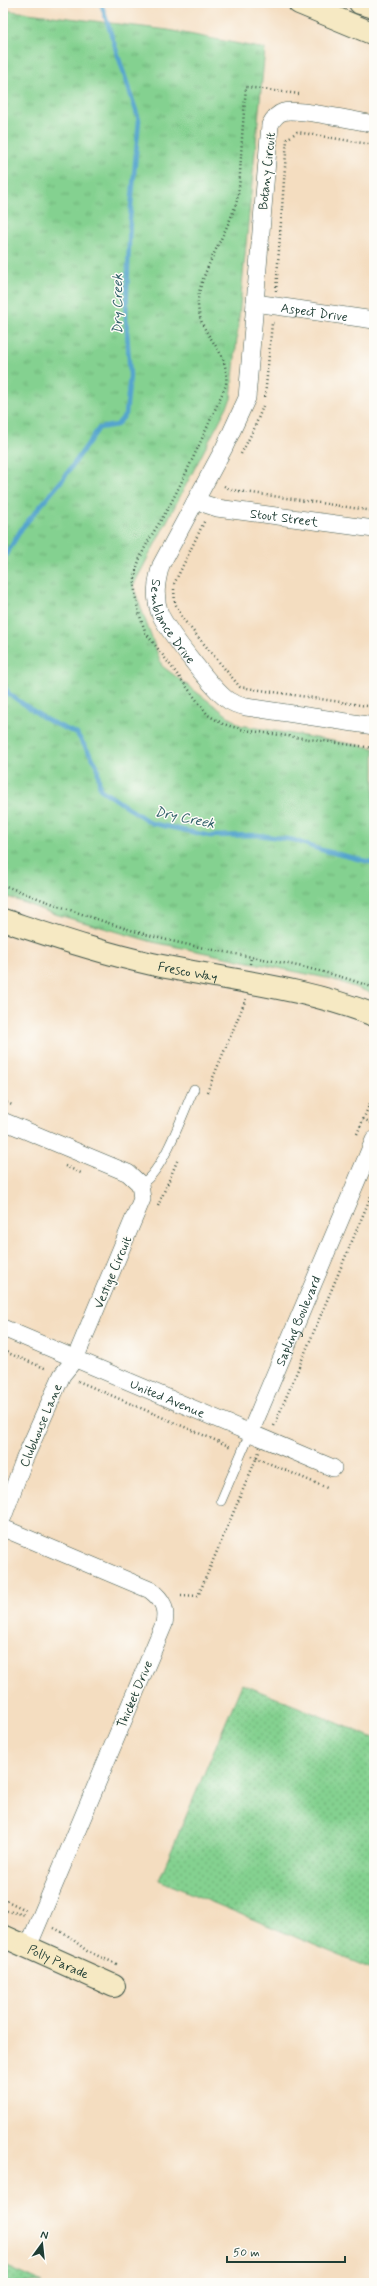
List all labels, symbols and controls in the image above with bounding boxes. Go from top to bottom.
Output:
street label: Botany Circuit [255,131,280,211]
water label: Dry Creek [109,274,127,334]
street label: Aspect Drive [279,300,349,326]
street label: Stout Street [249,506,320,532]
street label: Semblance Drive [146,578,199,668]
water label: Dry Creek [153,803,216,833]
street label: Fresco Way [156,958,219,986]
street label: Vestige Circuit [90,1234,136,1311]
street label: Sapling Boulevard [272,1274,326,1369]
street label: United Avenue [127,1376,207,1423]
street label: Clubhouse Lane [16,1381,67,1470]
street label: Thicket Drive [114,1658,157,1731]
street label: Polly Parade [25,1941,91,1984]
north arrow [22,2224,62,2264]
text: N [39,2228,50,2243]
scale bar [227,2238,345,2264]
text: 50 m [233,2245,260,2261]

